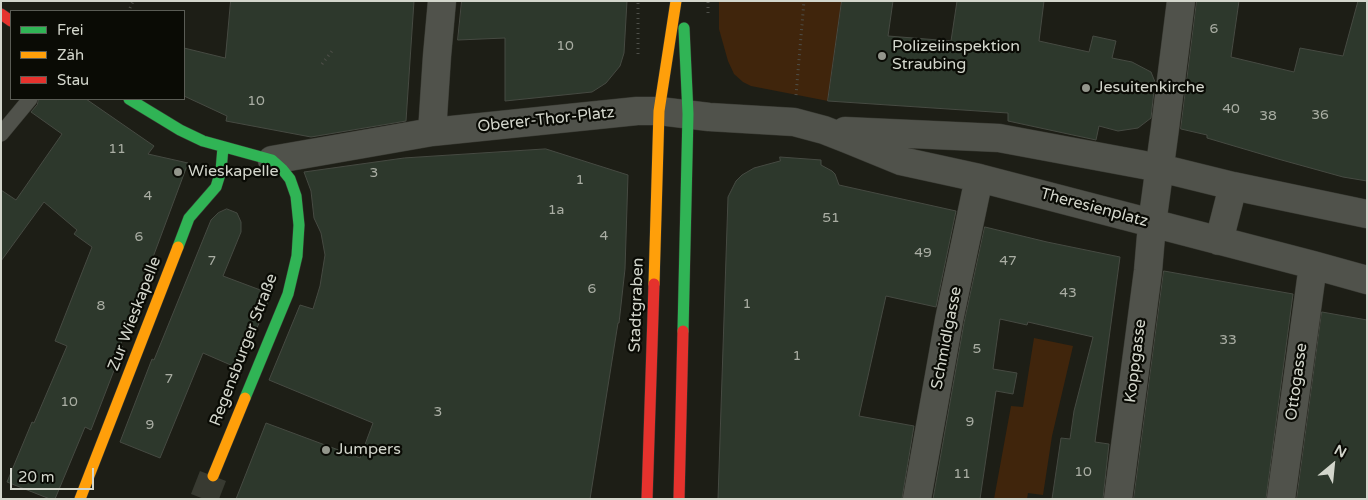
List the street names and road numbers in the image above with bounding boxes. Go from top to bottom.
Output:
street label: Oberer-Thor-Platz [476,103,616,137]
street label: Theresienplatz [1038,184,1150,232]
street label: Zur Wieskapelle [104,254,166,374]
street label: Stadtgraben [626,257,648,353]
street label: Regensburger Straße [206,271,282,429]
street label: Schmidlgasse [928,285,966,391]
street label: Koppgasse [1121,318,1151,404]
street label: Ottogasse [1282,342,1312,422]

